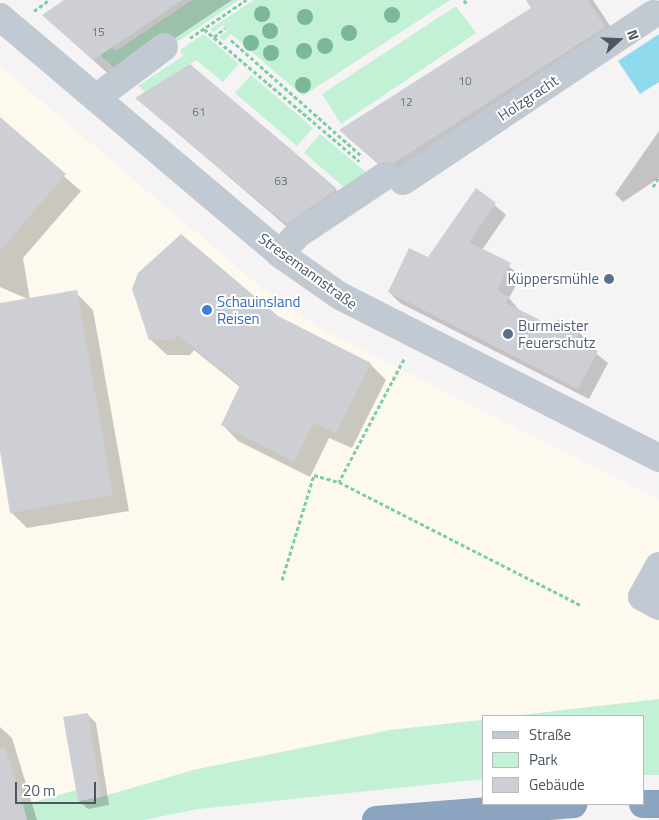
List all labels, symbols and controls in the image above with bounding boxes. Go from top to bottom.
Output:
north arrow [594,15,644,65]
house number: 15 [91,25,105,39]
text: N [622,27,645,43]
street label: Holzgracht [495,71,561,125]
house number: 10 [458,74,472,88]
house number: 12 [399,95,413,109]
house number: 61 [192,105,206,119]
house number: 63 [274,174,288,188]
street label: Stresemannstraße [255,229,361,313]
place label: Küppersmühle [508,270,599,288]
marker: Küppersmühle [603,273,615,285]
place label: Schauinsland Reisen [217,292,300,327]
marker: Schauinsland Reisen [201,304,213,316]
place label: Burmeister Feuerschutz [518,316,596,351]
marker: Burmeister Feuerschutz [502,328,514,340]
legend [482,715,644,805]
text: Straße [529,723,571,746]
text: Park [529,748,558,771]
scale bar [18,772,99,804]
text: Gebäude [529,773,585,796]
text: 20 m [23,779,56,802]

